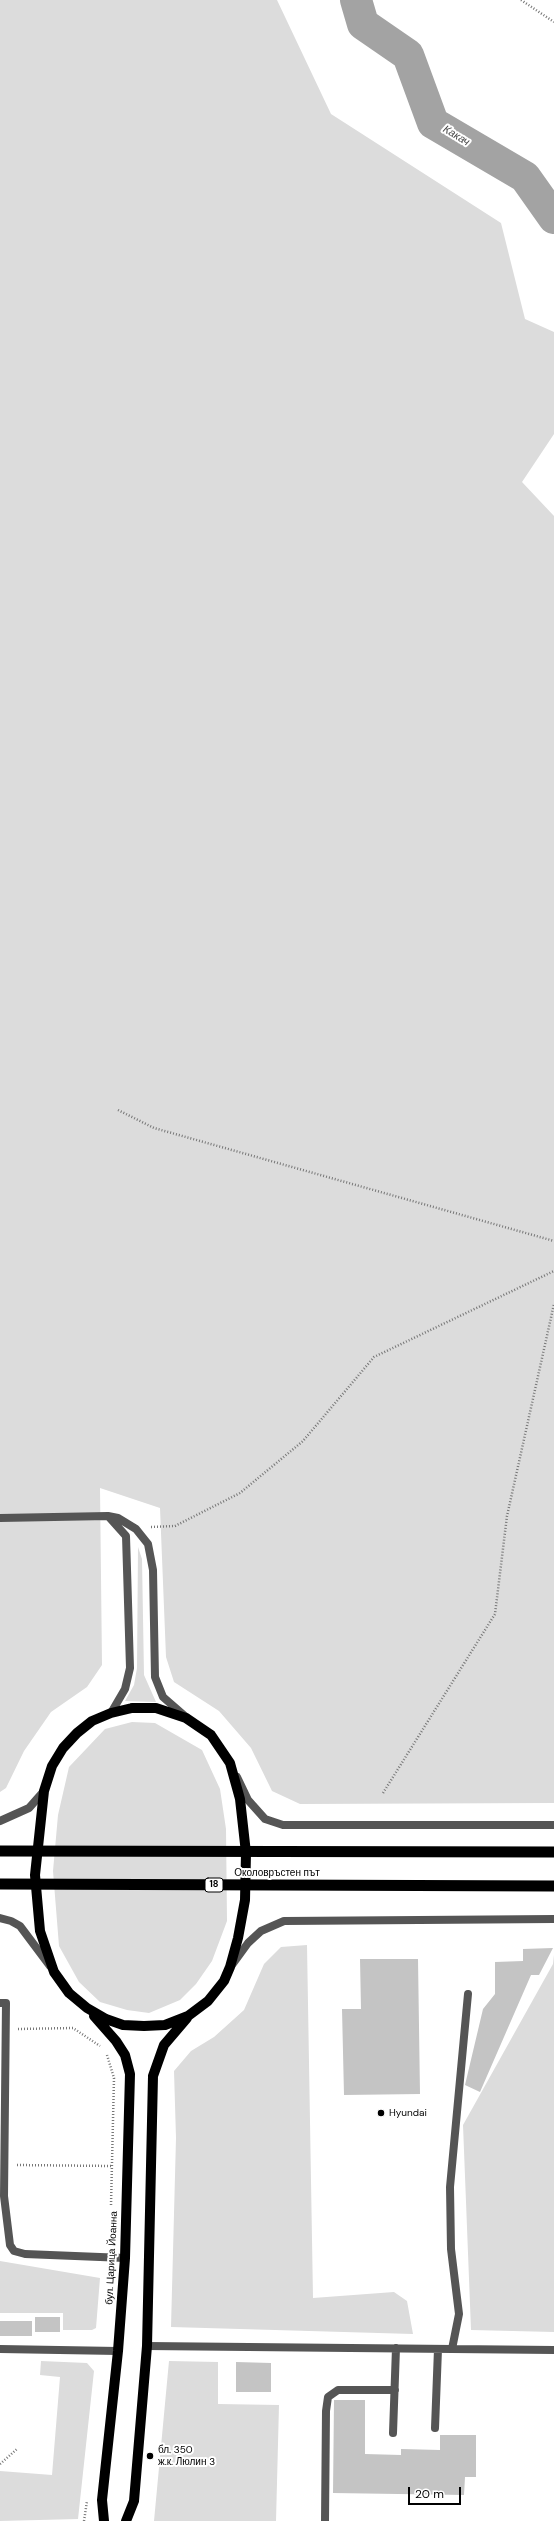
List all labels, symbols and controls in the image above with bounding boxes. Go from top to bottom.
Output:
water label: Какач [440,123,472,149]
street label: Околовръстен път [234,1867,320,1879]
road number: 18 [205,1878,223,1892]
place label: Hyundai [389,2107,427,2119]
marker: Hyundai [376,2108,386,2118]
street label: бул. Царица Йоанна [104,2211,120,2305]
place label: бл. 350 ж.к. Люлин 3 [158,2444,215,2468]
marker: бл. 350 ж.к. Люлин 3 [145,2451,155,2461]
scale bar [410,2479,463,2505]
text: 20 m [415,2486,444,2502]

